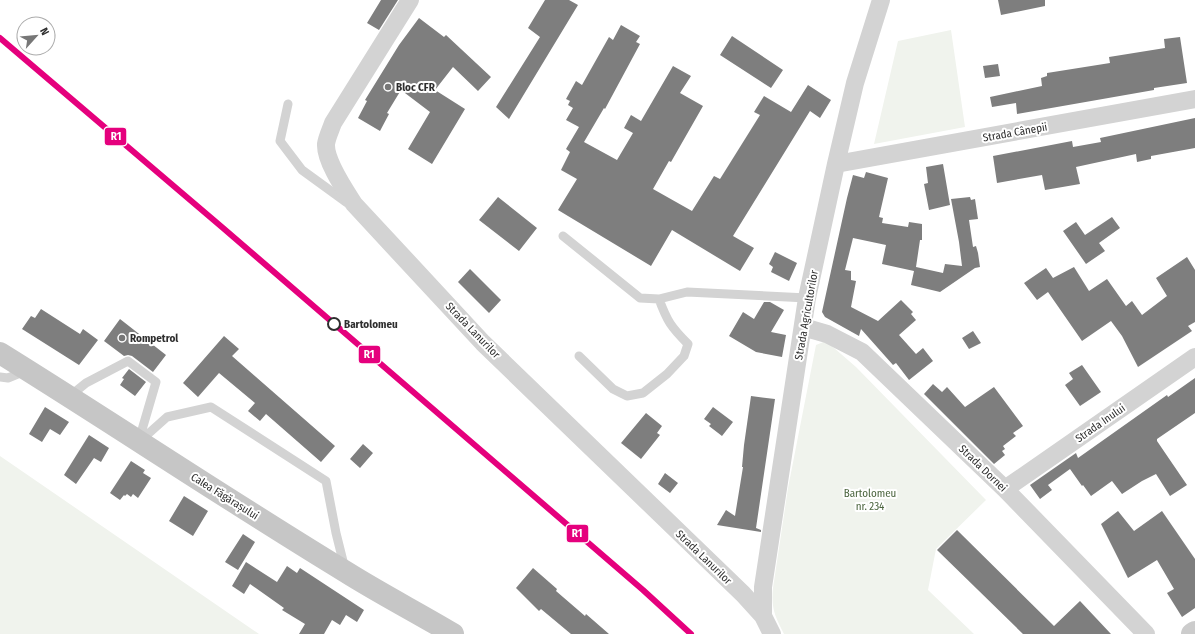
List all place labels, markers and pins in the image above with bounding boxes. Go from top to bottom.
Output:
place label: Bloc CFR [396,81,436,94]
marker: Bloc CFR [383,82,393,92]
marker: Bartolomeu [327,317,341,331]
place label: Bartolomeu [344,318,398,331]
place label: Rompetrol [130,332,179,345]
marker: Rompetrol [117,333,127,343]

